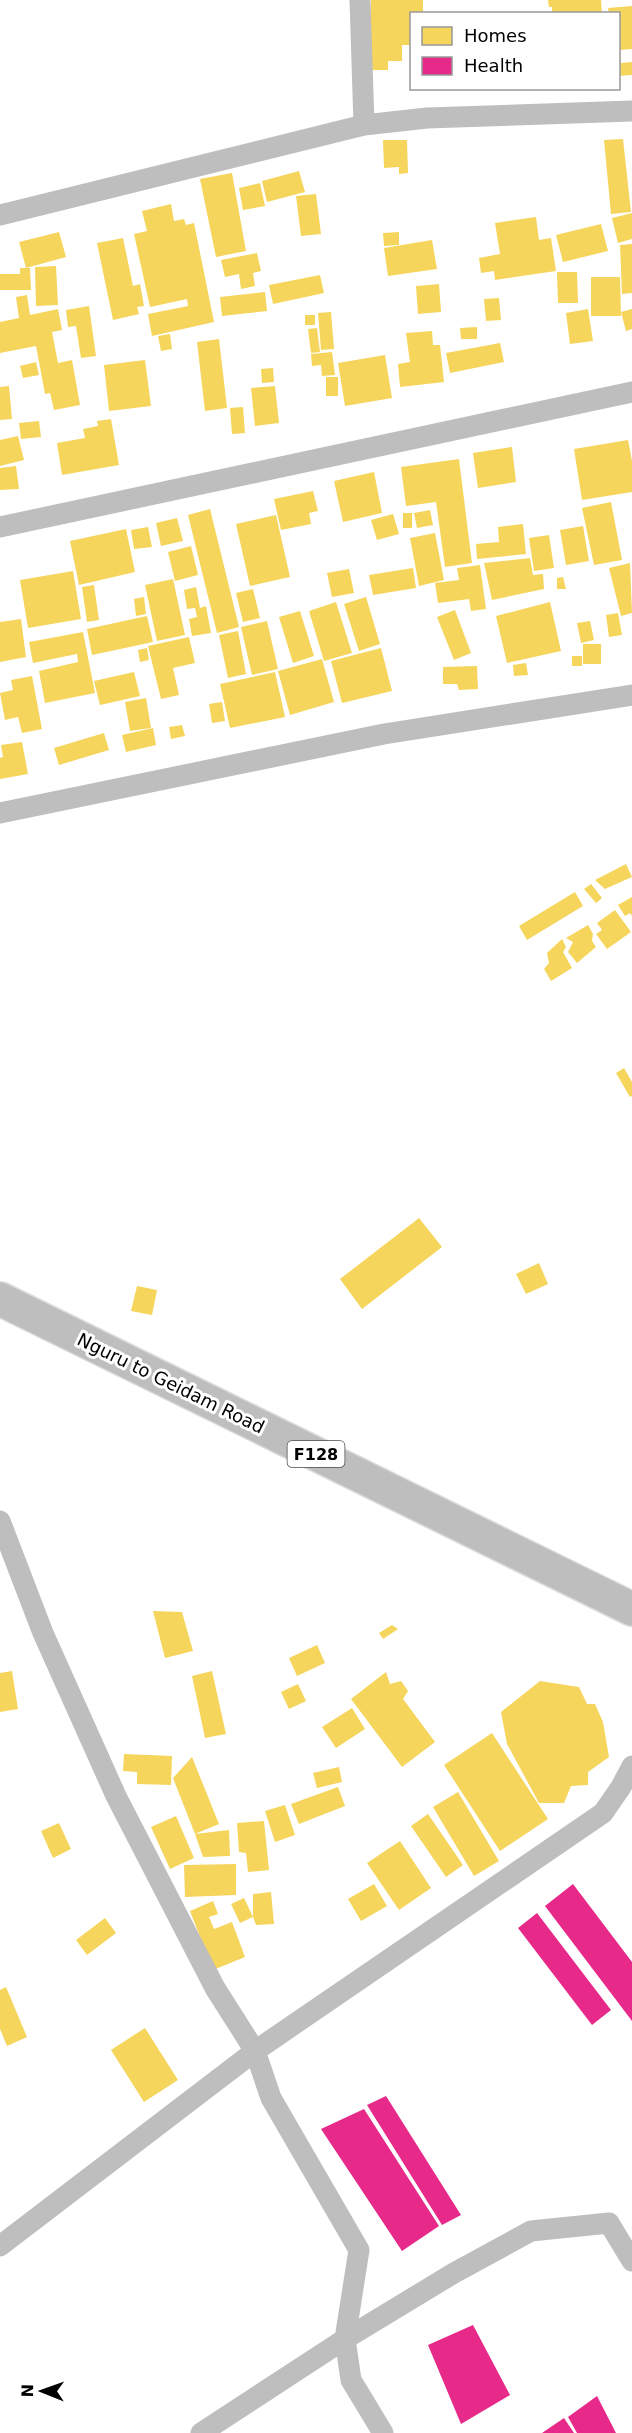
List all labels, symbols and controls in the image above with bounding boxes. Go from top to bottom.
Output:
legend [410,12,620,90]
text: Homes [464,25,527,46]
text: Health [464,55,523,76]
street label: Nguru to Geidam Road [74,1329,268,1437]
road number: F128 [288,1441,344,1467]
north arrow [12,2361,72,2421]
text: N [18,2384,37,2398]

